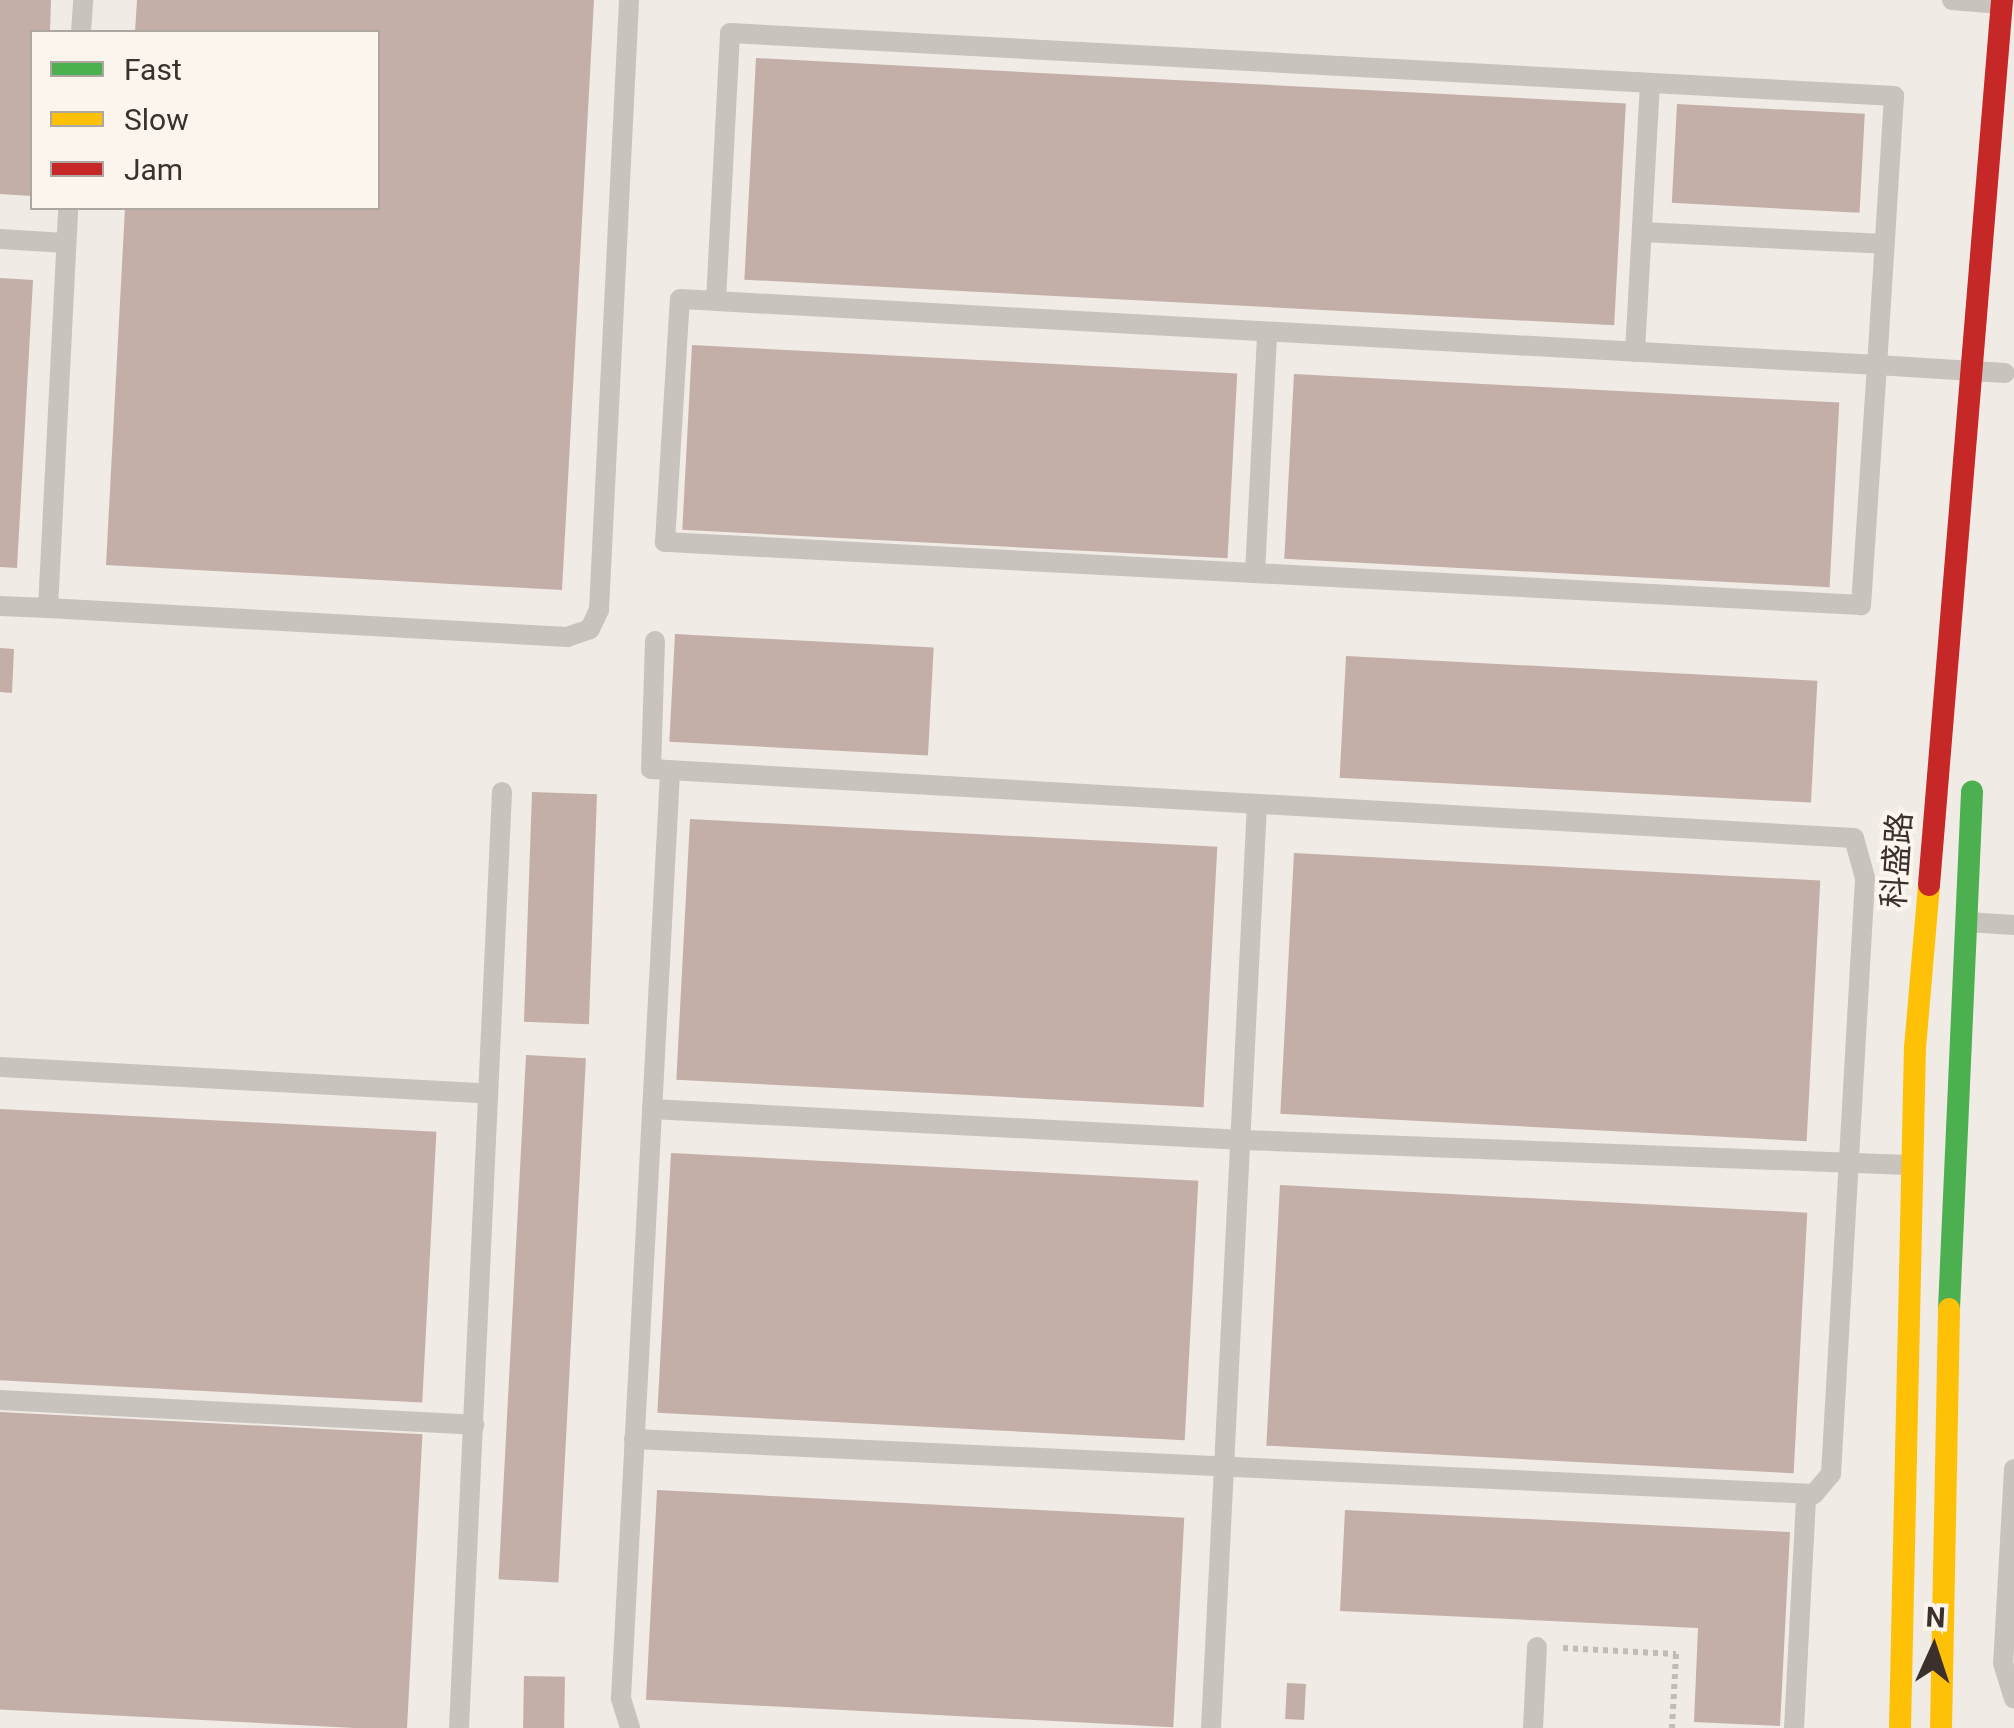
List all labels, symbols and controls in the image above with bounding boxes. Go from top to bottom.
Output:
legend [30,30,380,210]
text: Fast [124,52,182,87]
text: Slow [124,102,189,137]
text: Jam [124,152,183,187]
street label: 科盛路 [1874,811,1920,909]
north arrow [1884,1598,1984,1698]
text: N [1925,1601,1946,1635]

